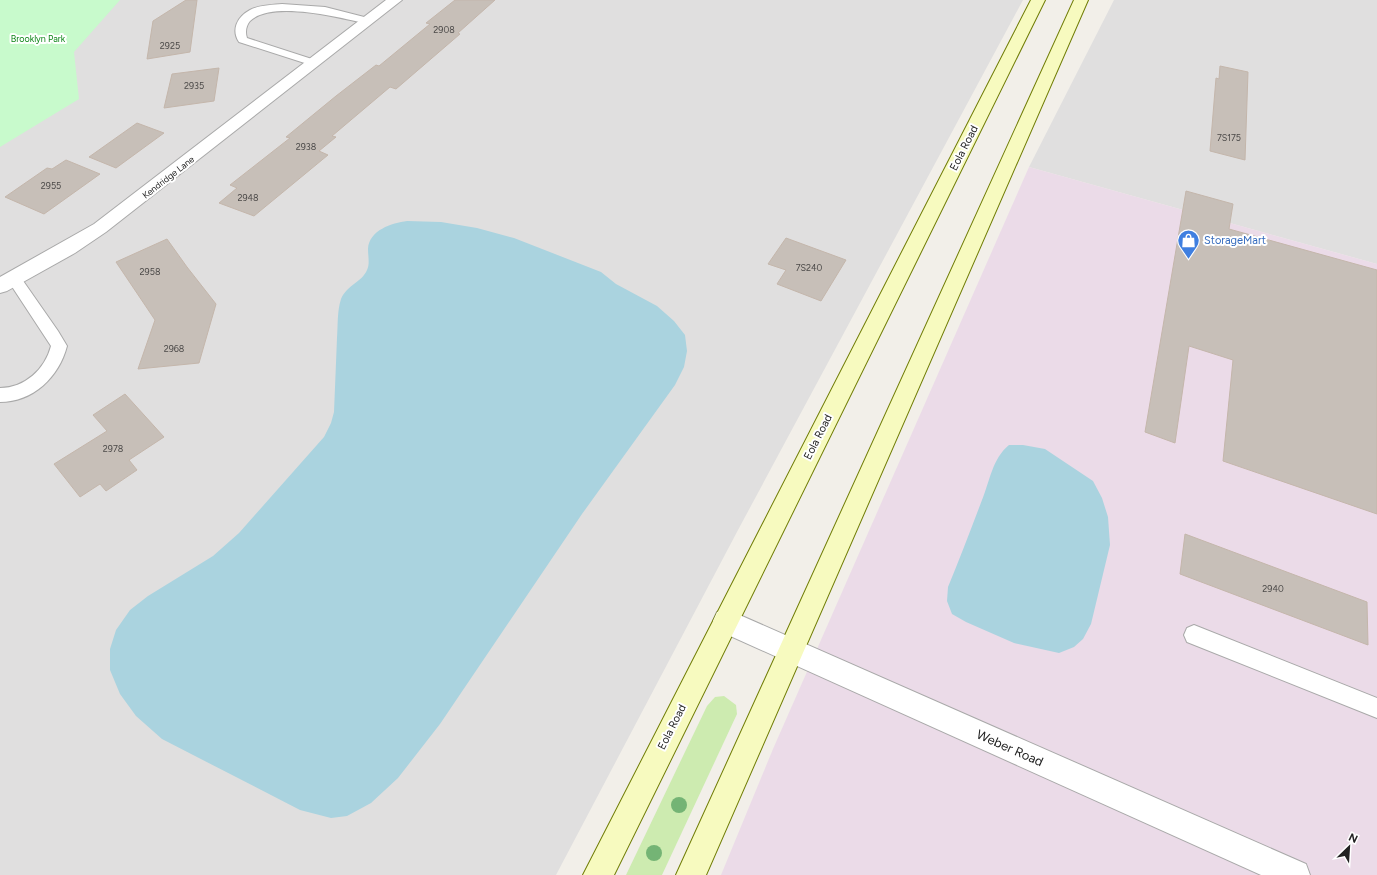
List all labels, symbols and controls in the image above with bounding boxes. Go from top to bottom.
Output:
house number: 2908 [433,24,455,35]
park label: Brooklyn Park [11,33,66,44]
house number: 2925 [160,40,180,51]
house number: 2935 [184,80,204,91]
street label: Eola Road [947,123,981,173]
house number: 7S175 [1217,132,1241,143]
house number: 2938 [296,141,317,152]
street label: Kendridge Lane [140,153,196,201]
house number: 2955 [41,180,61,191]
house number: 2948 [237,192,259,203]
shop icon: StorageMart [1176,227,1202,260]
place label: StorageMart [1204,234,1266,247]
house number: 7S240 [796,262,823,273]
house number: 2958 [140,266,161,277]
house number: 2968 [164,343,185,354]
street label: Eola Road [801,412,835,462]
house number: 2978 [103,443,124,454]
house number: 2940 [1262,583,1284,594]
street label: Eola Road [655,702,689,752]
street label: Weber Road [974,727,1046,769]
north arrow [1329,827,1369,867]
text: N [1346,831,1360,846]

